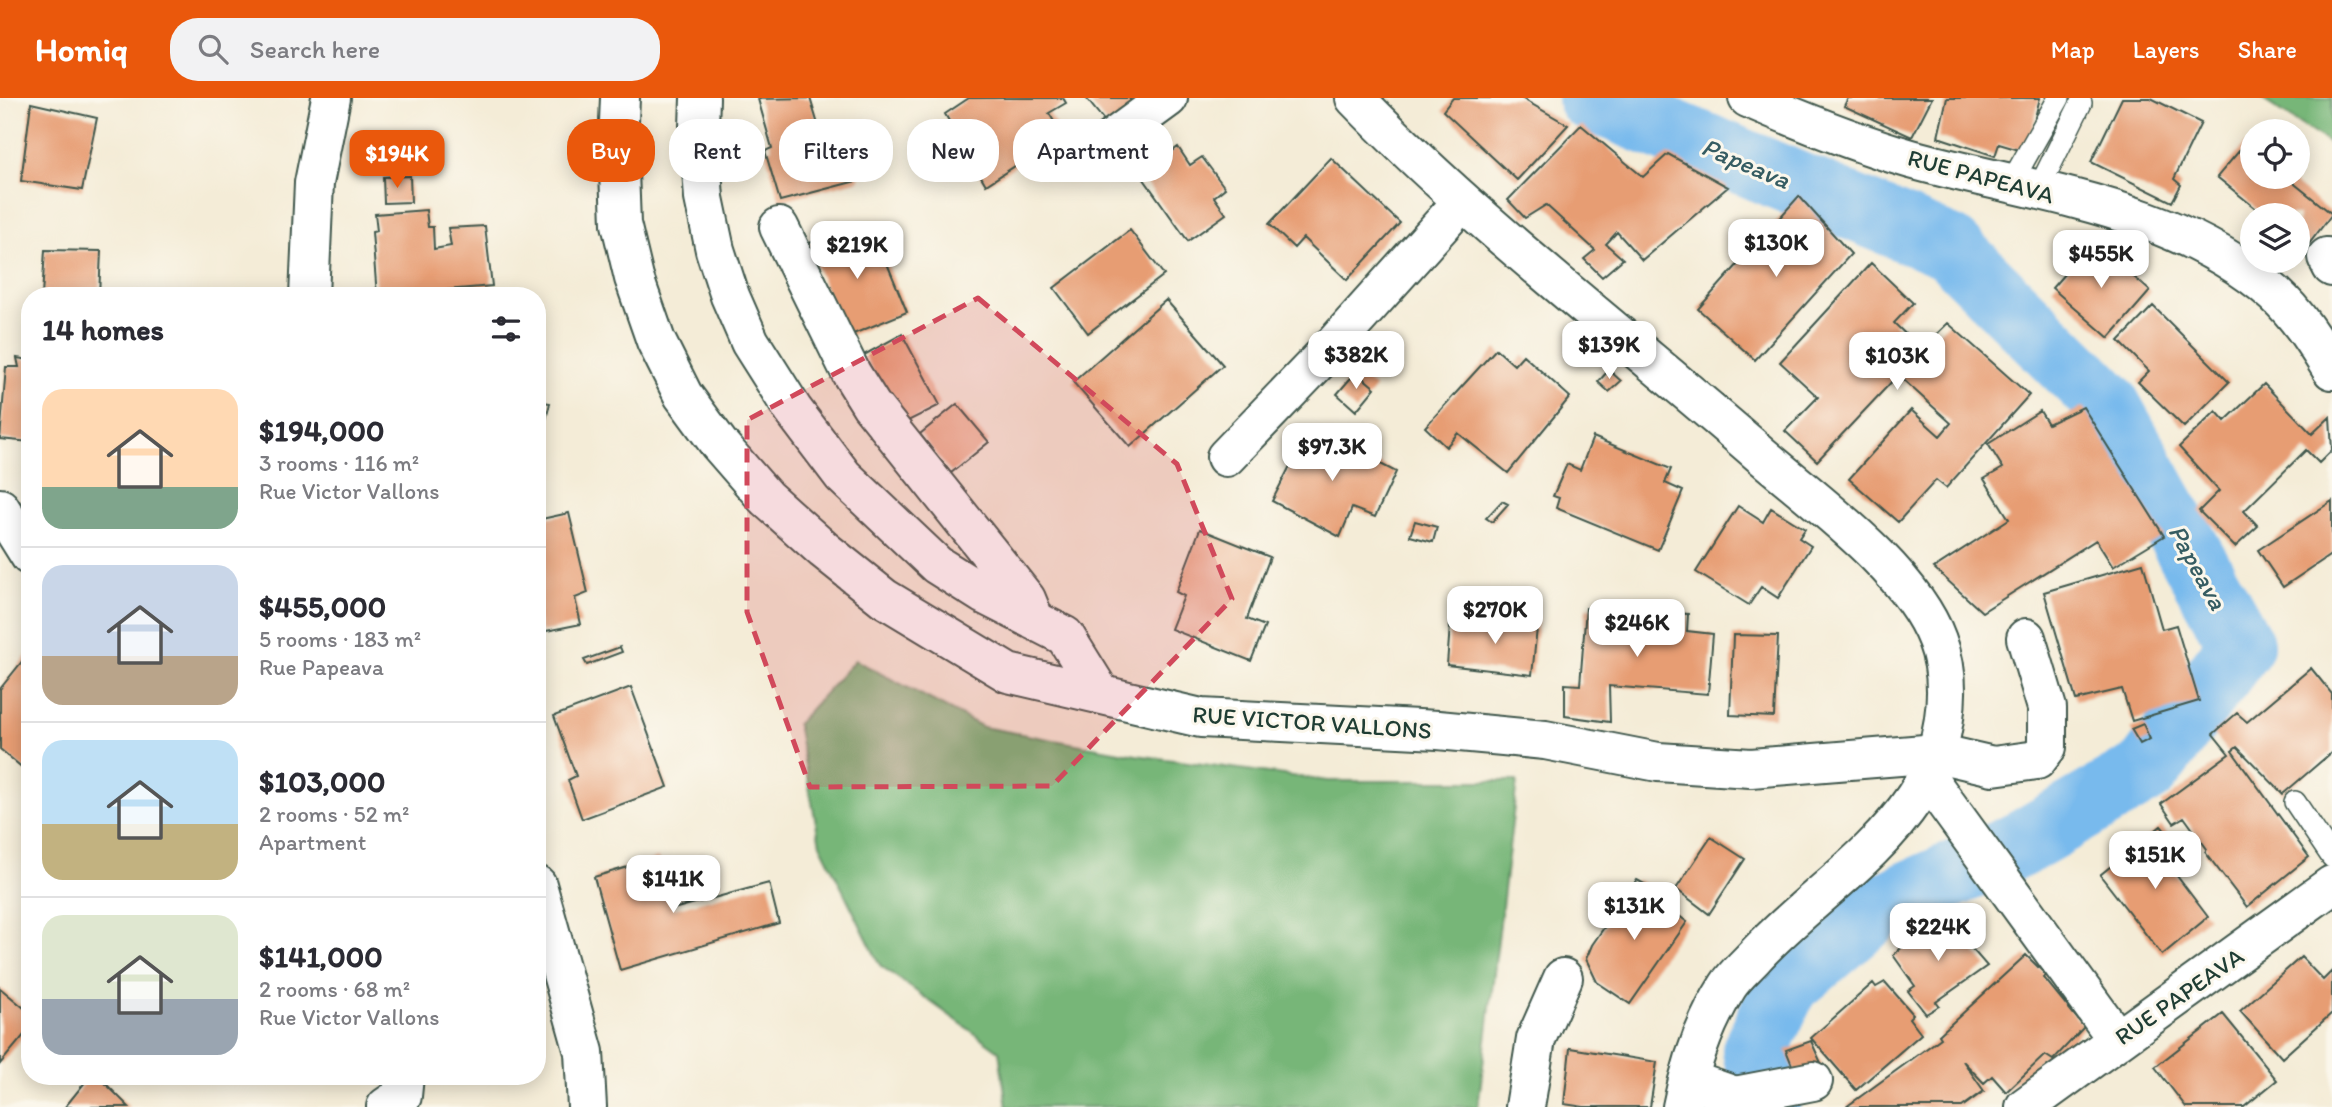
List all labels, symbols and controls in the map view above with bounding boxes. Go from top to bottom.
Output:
search box [170,18,660,81]
text: Homiq [35,30,128,69]
icon: search [194,30,232,68]
text: Search here [250,33,380,65]
text: Map [2051,35,2095,64]
text: Layers [2133,35,2200,64]
text: Share [2238,35,2297,64]
chip: Buy [567,119,655,182]
chip: Rent [669,119,765,182]
chip: Filters [779,119,893,182]
chip: New [907,119,999,182]
chip: Apartment [1013,119,1173,182]
map controls [2240,119,2310,273]
button: locate [2240,119,2310,189]
pin: $194K [348,130,446,190]
water label: Papeava [1697,130,1795,196]
text: $194K [366,139,428,167]
street label: RUE PAPEAVA [1905,143,2057,209]
button: layers [2240,203,2310,273]
pin: $130K [1727,220,1825,279]
pin: $219K [808,222,906,281]
text: $130K [1744,228,1808,256]
text: $219K [826,230,888,258]
pin: $455K [2052,230,2150,290]
text: $455K [2069,239,2133,267]
icon: filters [487,310,525,348]
text: 14 homes [42,311,164,348]
pin: $139K [1560,322,1658,381]
text: $139K [1578,330,1640,358]
pin: $382K [1307,331,1405,391]
pin: $103K [1848,332,1946,392]
text: $382K [1324,340,1388,368]
text: $103K [1865,341,1929,369]
text: $194,000 [259,412,384,449]
icon: home [98,417,182,501]
pin: $97.3K [1275,424,1389,483]
text: $97.3K [1298,432,1366,460]
text: 3 rooms · 116 m² [259,449,419,477]
text: Rue Victor Vallons [259,477,439,505]
water label: Papeava [2162,519,2235,616]
pin: $270K [1446,587,1544,646]
text: $455,000 [259,588,386,625]
icon: home [98,593,182,677]
text: $270K [1463,595,1527,623]
pin: $246K [1588,600,1686,659]
text: $246K [1605,608,1669,636]
text: 5 rooms · 183 m² [259,625,421,653]
text: Rue Papeava [259,653,384,681]
street label: RUE VICTOR VALLONS [1192,699,1432,745]
text: $103,000 [259,763,386,800]
icon: home [98,768,182,852]
text: 2 rooms · 52 m² [259,800,409,828]
text: Apartment [259,828,366,856]
pin: $151K [2106,832,2204,891]
text: $151K [2125,840,2185,868]
pin: $141K [624,856,722,915]
text: $141K [642,864,704,892]
pin: $131K [1585,882,1683,942]
text: $131K [1604,891,1664,919]
pin: $224K [1889,904,1987,963]
text: $224K [1906,912,1970,940]
text: $141,000 [259,938,383,975]
street label: RUE PAPEAVA [2109,941,2249,1051]
icon: home [98,943,182,1027]
text: 2 rooms · 68 m² [259,975,410,1003]
text: Rue Victor Vallons [259,1003,439,1031]

